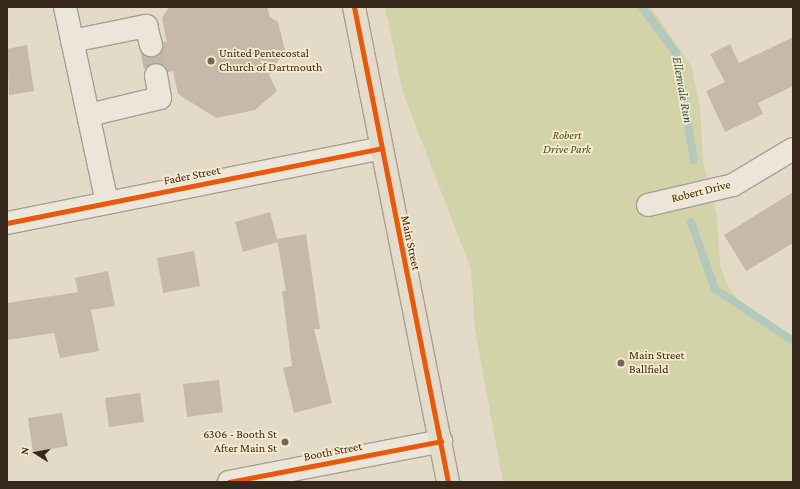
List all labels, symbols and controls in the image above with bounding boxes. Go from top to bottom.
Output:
place label: United Pentecostal Church of Dartmouth [219,47,322,75]
marker: United Pentecostal Church of Dartmouth [206,56,216,66]
water label: Ellenvale Run [668,56,696,124]
park label: Robert Drive Park [543,129,591,157]
street label: Fader Street [162,163,222,189]
street label: Robert Drive [670,178,732,206]
street label: Main Street [397,214,423,272]
place label: Main Street Ballfield [629,349,684,377]
marker: Main Street Ballfield [616,358,626,368]
place label: 6306 - Booth St After Main St [203,428,277,456]
north arrow [16,433,56,473]
marker: 6306 - Booth St After Main St [280,437,290,447]
street label: Booth Street [303,439,363,465]
text: N [18,446,31,456]

